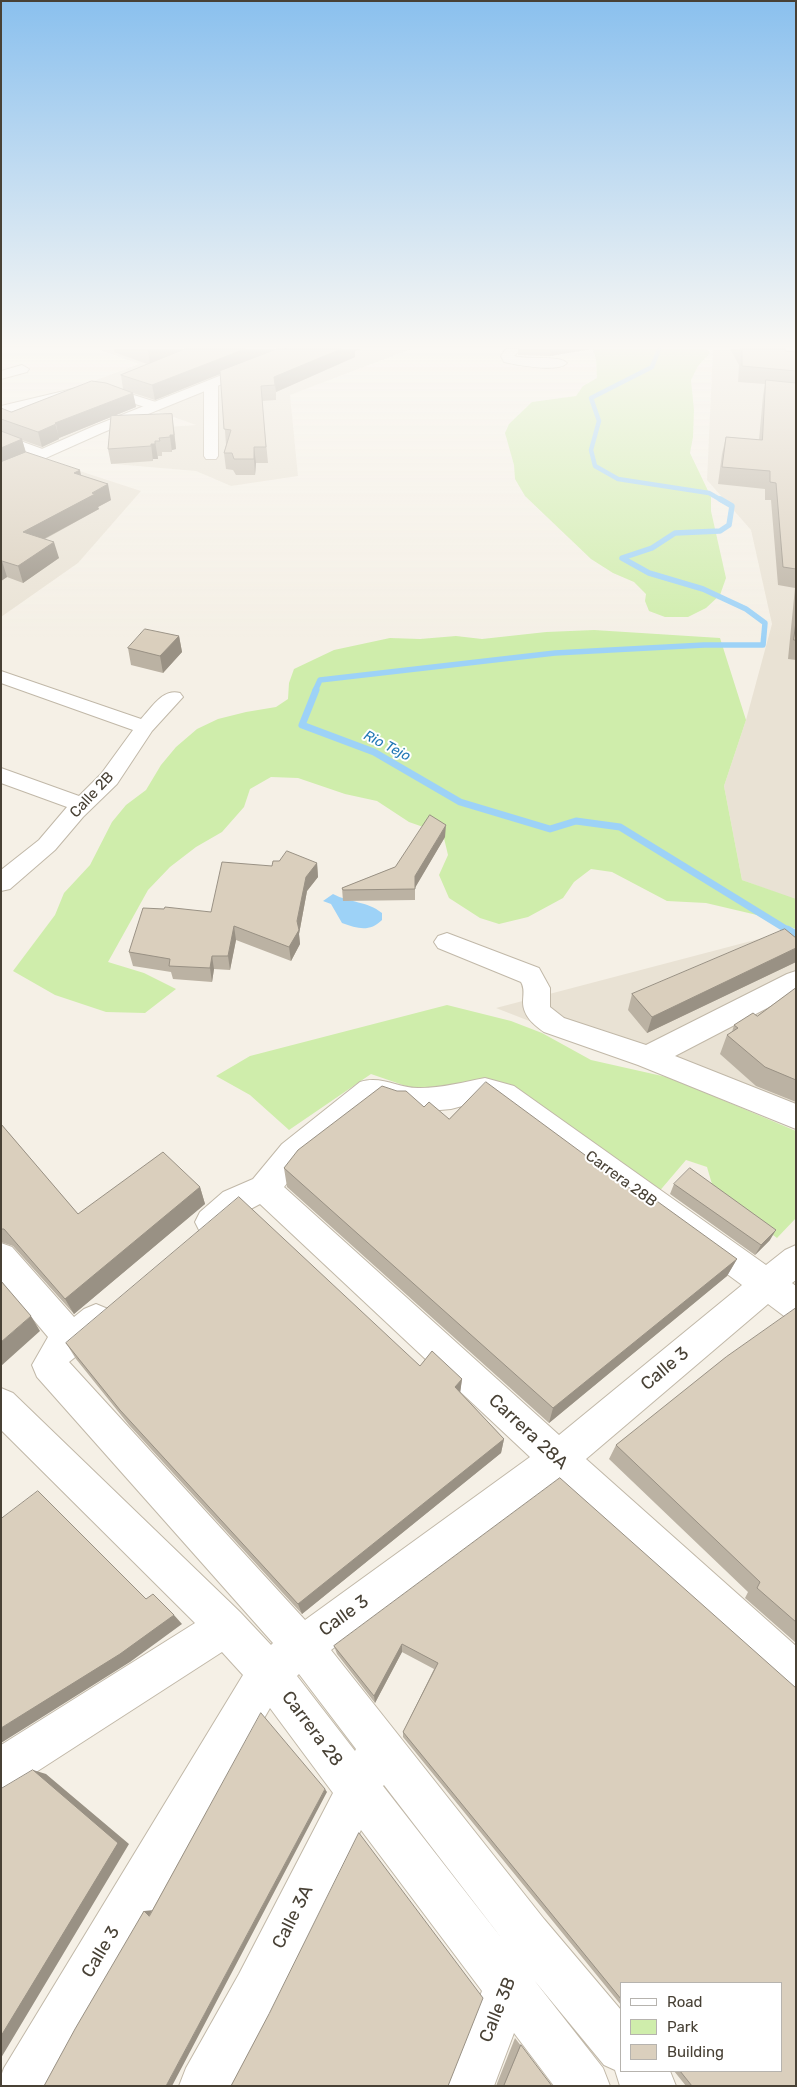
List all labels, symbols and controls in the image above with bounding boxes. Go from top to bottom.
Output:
water label: Rio Tejo [361,727,413,765]
street label: Calle 2B [66,768,118,822]
street label: Carrera 28B [582,1147,660,1211]
street label: Calle 3 [637,1343,693,1395]
street label: Carrera 28A [484,1390,572,1474]
street label: Calle 3 [315,1591,373,1641]
street label: Carrera 28 [277,1687,347,1771]
street label: Calle 3A [268,1882,318,1952]
street label: Calle 3 [77,1922,125,1982]
street label: Calle 3B [475,1974,521,2046]
legend [620,1982,782,2072]
text: Road [667,1993,703,2011]
text: Park [667,2018,698,2036]
text: Building [667,2043,724,2061]

